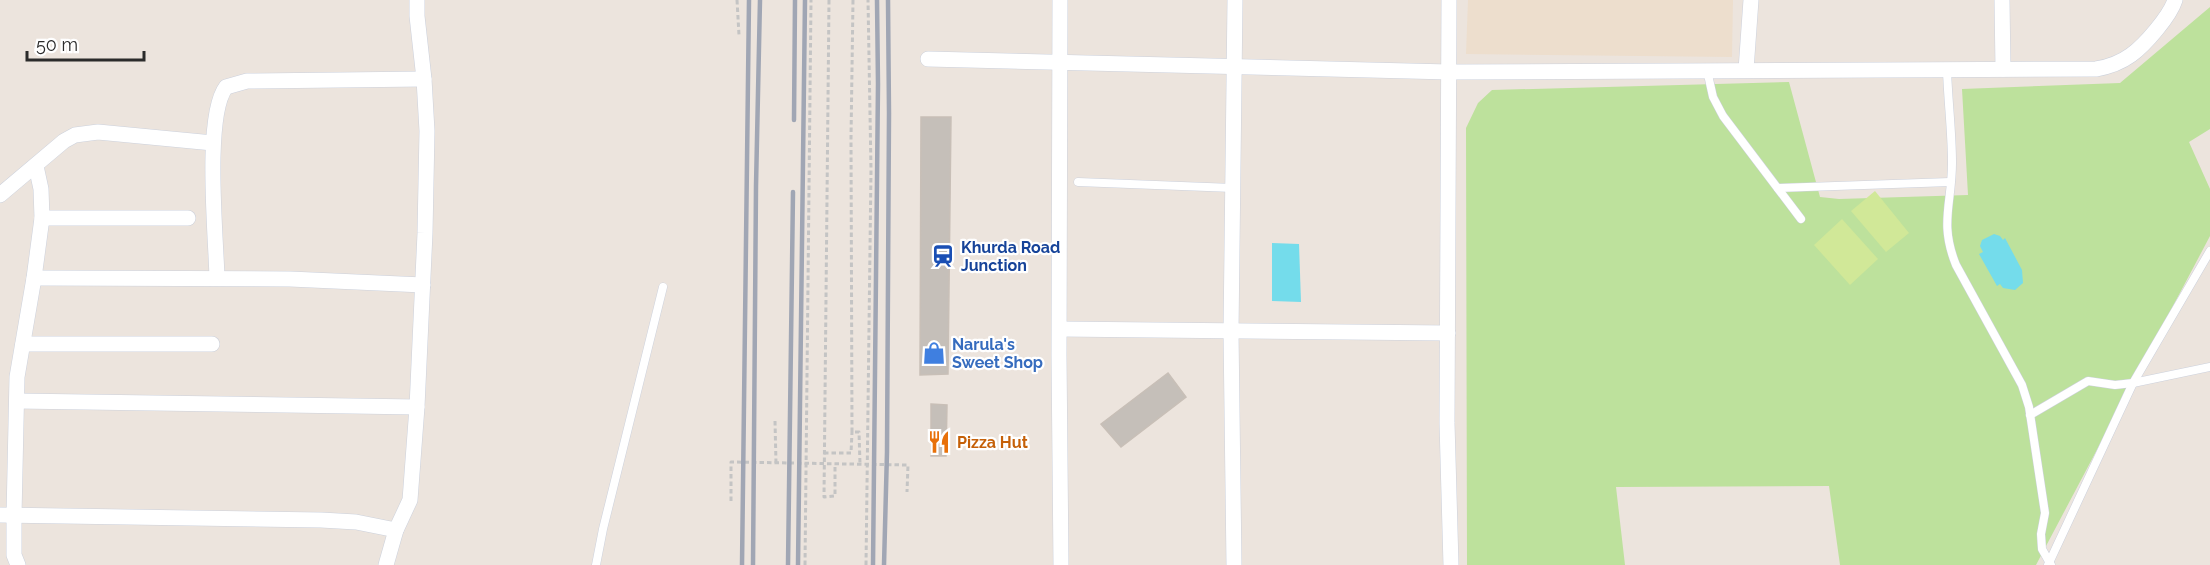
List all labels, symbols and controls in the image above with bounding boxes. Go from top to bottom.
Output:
scale bar [27,24,144,62]
text: 50 m [36,34,78,55]
place label: Khurda Road Junction [961,238,1060,275]
station icon: Khurda Road Junction [930,243,956,269]
place label: Narula's Sweet Shop [952,335,1043,372]
shop icon: Narula's Sweet Shop [921,340,947,366]
restaurant icon: Pizza Hut [926,429,952,455]
place label: Pizza Hut [957,433,1028,452]

